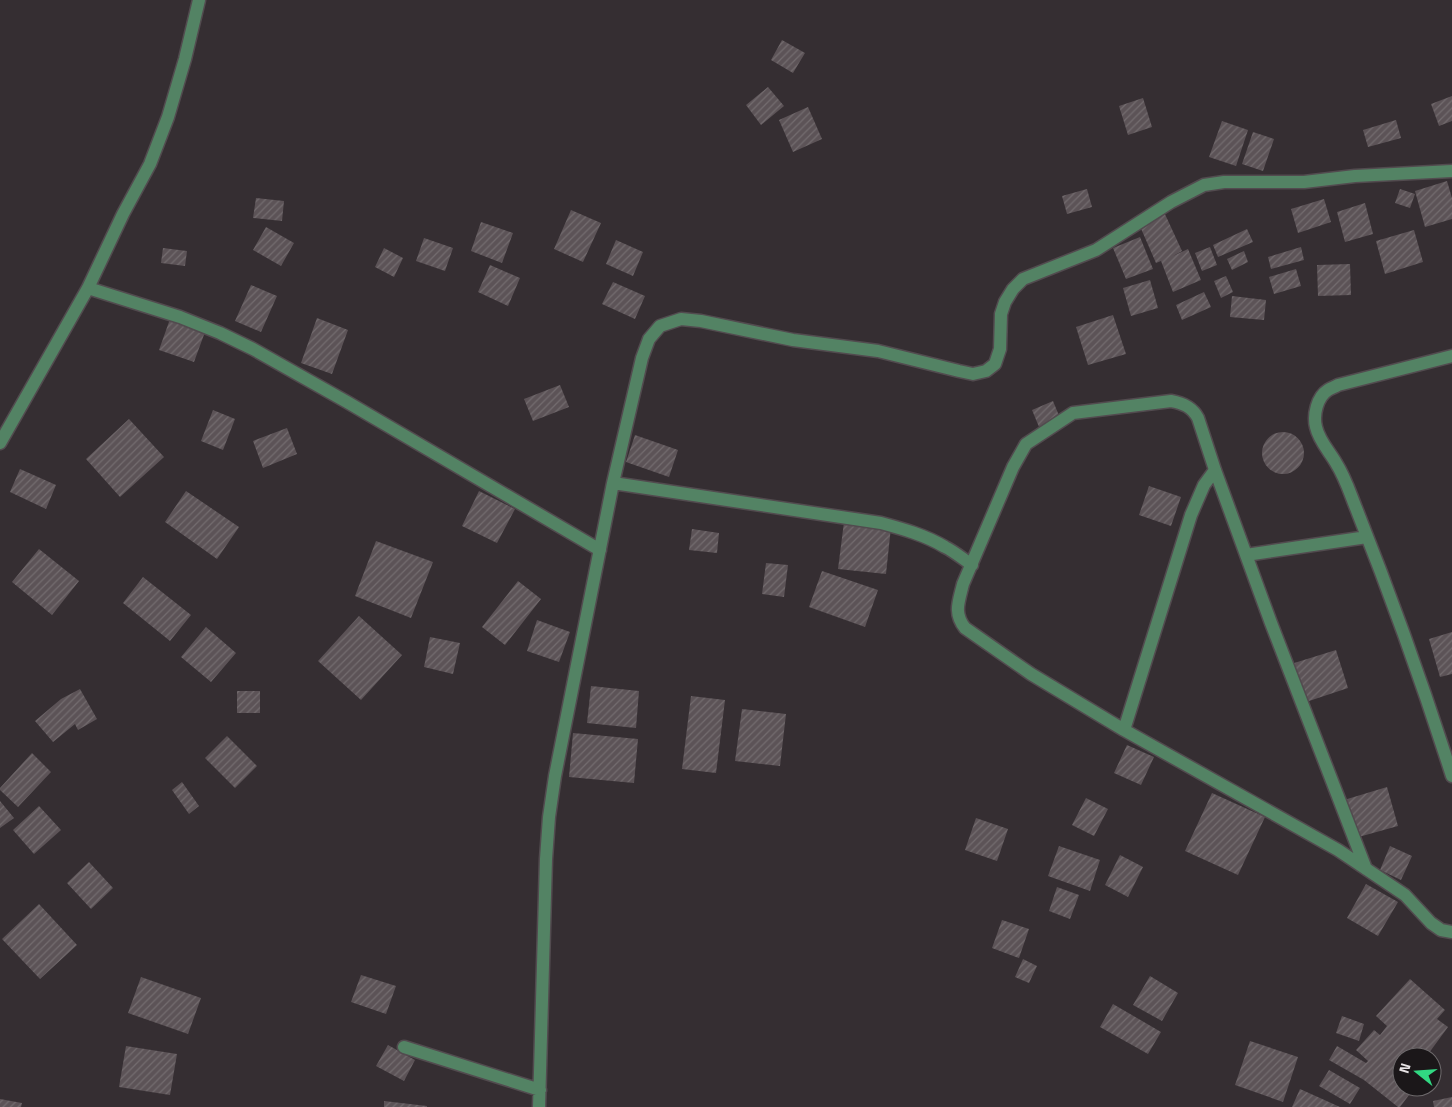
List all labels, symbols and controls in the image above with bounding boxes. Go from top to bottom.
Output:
north arrow [1392,1047,1442,1097]
text: N [1393,1060,1416,1076]

